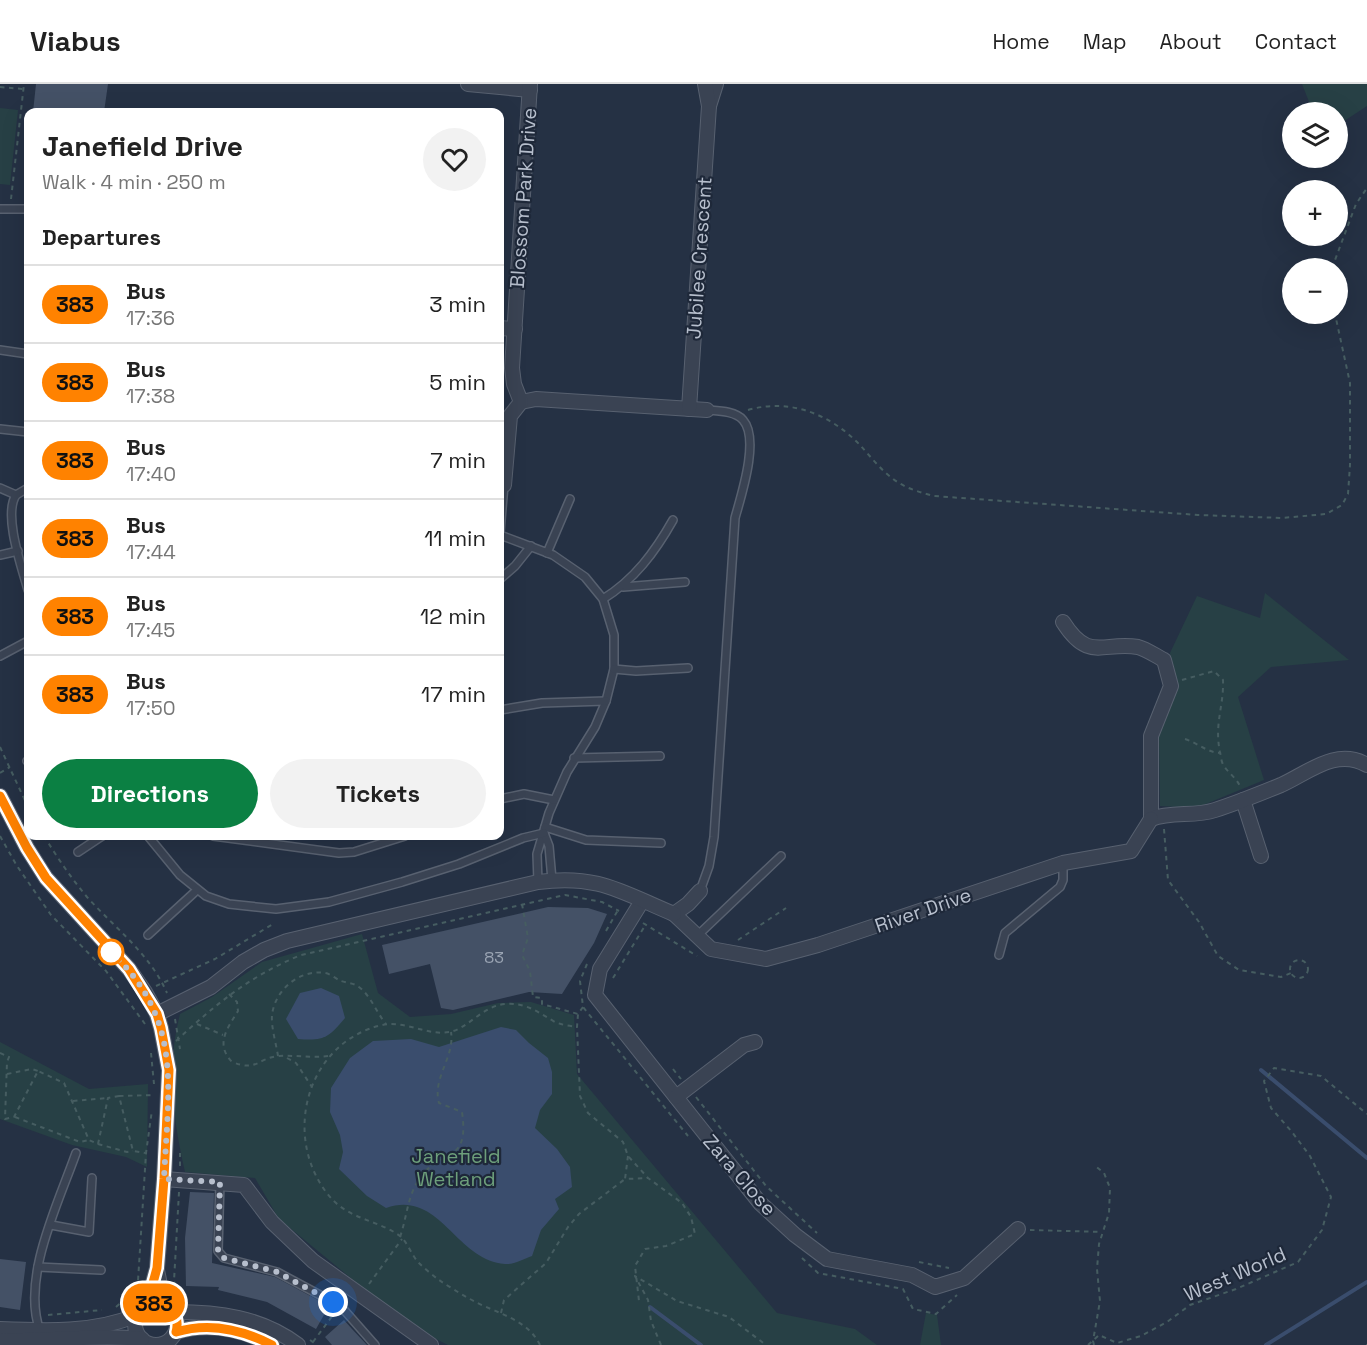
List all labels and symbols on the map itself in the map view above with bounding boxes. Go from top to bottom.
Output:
street label: Blossom Park Drive [504,107,542,289]
street label: Jubilee Crescent [680,176,718,340]
street label: River Drive [871,881,975,939]
unlabelled marker [98,939,124,965]
house number: 83 [484,947,504,968]
street label: Zara Close [698,1129,782,1221]
park label: Janefield Wetland [411,1143,501,1192]
street label: West World [1180,1241,1290,1307]
line badge: 383 [120,1284,189,1322]
your location [318,1287,348,1317]

